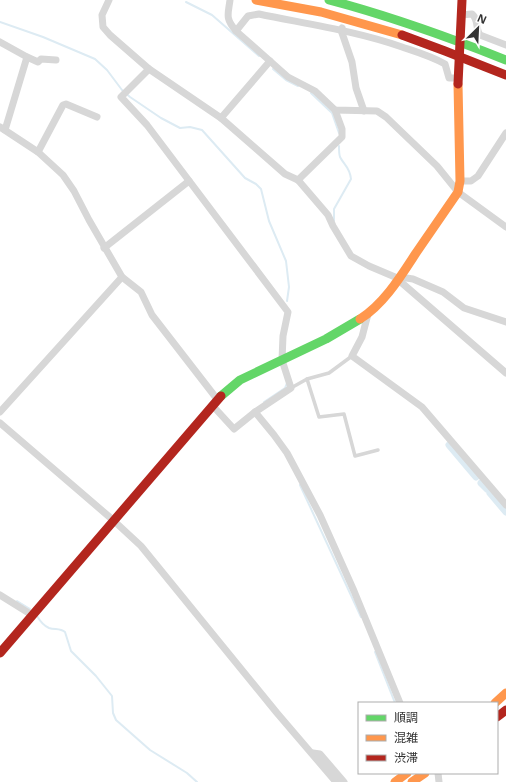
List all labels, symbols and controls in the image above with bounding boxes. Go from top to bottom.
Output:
north arrow [458,8,498,48]
text: N [475,10,489,27]
legend [358,702,498,774]
text: 順調 [394,709,418,726]
text: 混雑 [394,729,418,746]
text: 渋滞 [394,749,418,766]

